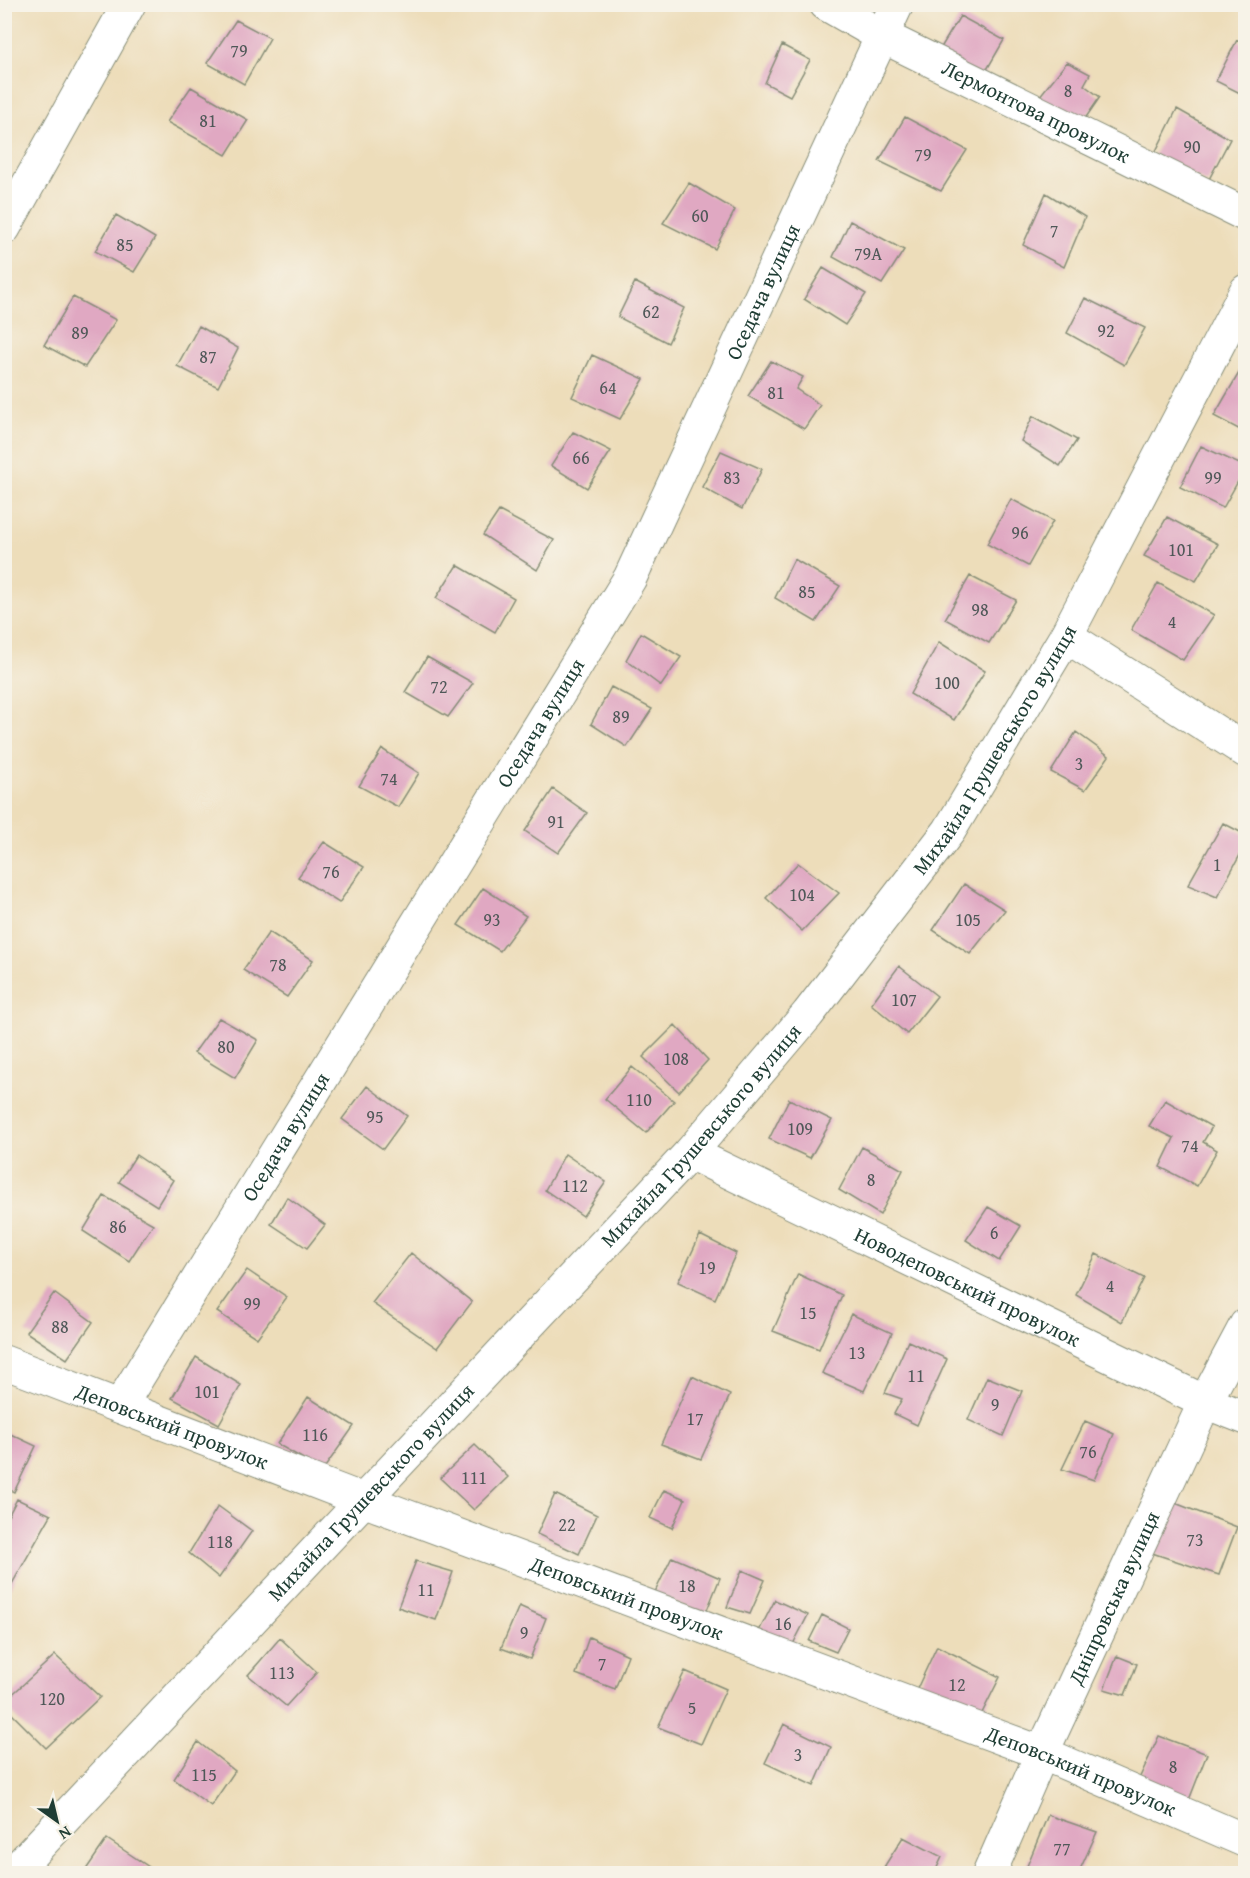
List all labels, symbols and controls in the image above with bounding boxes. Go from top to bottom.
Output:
house number: 79 [230,37,248,64]
street label: Лермонтова провулок [937,52,1136,171]
house number: 8 [1064,77,1072,104]
house number: 81 [199,107,217,134]
house number: 90 [1183,133,1201,160]
house number: 79 [914,141,932,168]
house number: 60 [691,202,709,229]
house number: 7 [1050,217,1058,244]
street label: Оседача вулиця [718,218,808,365]
house number: 85 [116,231,134,258]
house number: 79А [854,240,882,267]
house number: 62 [642,298,660,325]
house number: 92 [1097,317,1115,344]
house number: 89 [71,319,89,346]
house number: 87 [199,343,217,370]
house number: 64 [599,374,617,401]
house number: 81 [767,379,785,406]
house number: 66 [572,444,590,471]
house number: 83 [723,464,741,491]
house number: 99 [1204,464,1222,491]
house number: 96 [1011,519,1029,546]
house number: 101 [1168,536,1194,563]
house number: 85 [798,578,816,605]
house number: 98 [971,596,989,623]
house number: 4 [1168,608,1176,635]
street label: Михайла Грушевського вулиця [905,619,1084,881]
street label: Оседача вулиця [488,652,592,794]
house number: 100 [934,669,960,696]
house number: 72 [430,673,448,700]
house number: 89 [612,703,630,730]
house number: 3 [1075,750,1083,777]
house number: 74 [380,765,398,792]
house number: 91 [547,808,565,835]
house number: 1 [1213,851,1221,878]
house number: 76 [322,858,340,885]
house number: 104 [789,881,815,908]
house number: 93 [483,906,501,933]
house number: 105 [955,906,981,933]
house number: 78 [269,951,287,978]
house number: 107 [891,986,917,1013]
street label: Михайла Грушевського вулиця [593,1017,808,1254]
house number: 80 [217,1033,235,1060]
house number: 108 [663,1045,689,1072]
street label: Оседача вулиця [234,1066,337,1207]
house number: 110 [626,1086,652,1113]
house number: 95 [366,1103,384,1130]
house number: 109 [787,1115,813,1142]
house number: 74 [1181,1132,1199,1159]
house number: 8 [867,1166,875,1193]
house number: 112 [562,1172,588,1199]
house number: 86 [109,1213,127,1240]
street label: Новодеповський провулок [849,1219,1086,1354]
house number: 6 [990,1219,998,1246]
house number: 19 [698,1254,716,1281]
house number: 4 [1106,1272,1114,1299]
house number: 99 [243,1290,261,1317]
house number: 15 [799,1299,817,1326]
house number: 88 [51,1313,69,1340]
house number: 13 [848,1339,866,1366]
house number: 11 [907,1362,925,1389]
street label: Деповський провулок [70,1375,273,1477]
street label: Михайла Грушевського вулиця [260,1376,481,1608]
house number: 101 [194,1378,220,1405]
house number: 9 [991,1391,999,1418]
house number: 17 [686,1405,704,1432]
house number: 116 [302,1421,328,1448]
house number: 76 [1079,1438,1097,1465]
house number: 111 [461,1464,487,1491]
street label: Дніпровська вулиця [1059,1506,1167,1691]
house number: 22 [558,1511,576,1538]
house number: 73 [1186,1526,1204,1553]
house number: 118 [207,1528,233,1555]
street label: Деповський провулок [525,1547,728,1648]
house number: 18 [678,1572,696,1599]
house number: 11 [417,1576,435,1603]
house number: 16 [774,1610,792,1637]
house number: 9 [520,1619,528,1646]
house number: 7 [598,1650,606,1677]
house number: 113 [269,1659,295,1686]
house number: 12 [948,1671,966,1698]
house number: 120 [39,1685,65,1712]
house number: 5 [688,1694,696,1721]
street label: Деповський провулок [980,1717,1181,1824]
house number: 3 [794,1741,802,1768]
house number: 8 [1169,1753,1177,1780]
house number: 115 [191,1761,217,1788]
north arrow [27,1791,87,1851]
text: N [54,1820,77,1847]
house number: 77 [1053,1835,1071,1862]

